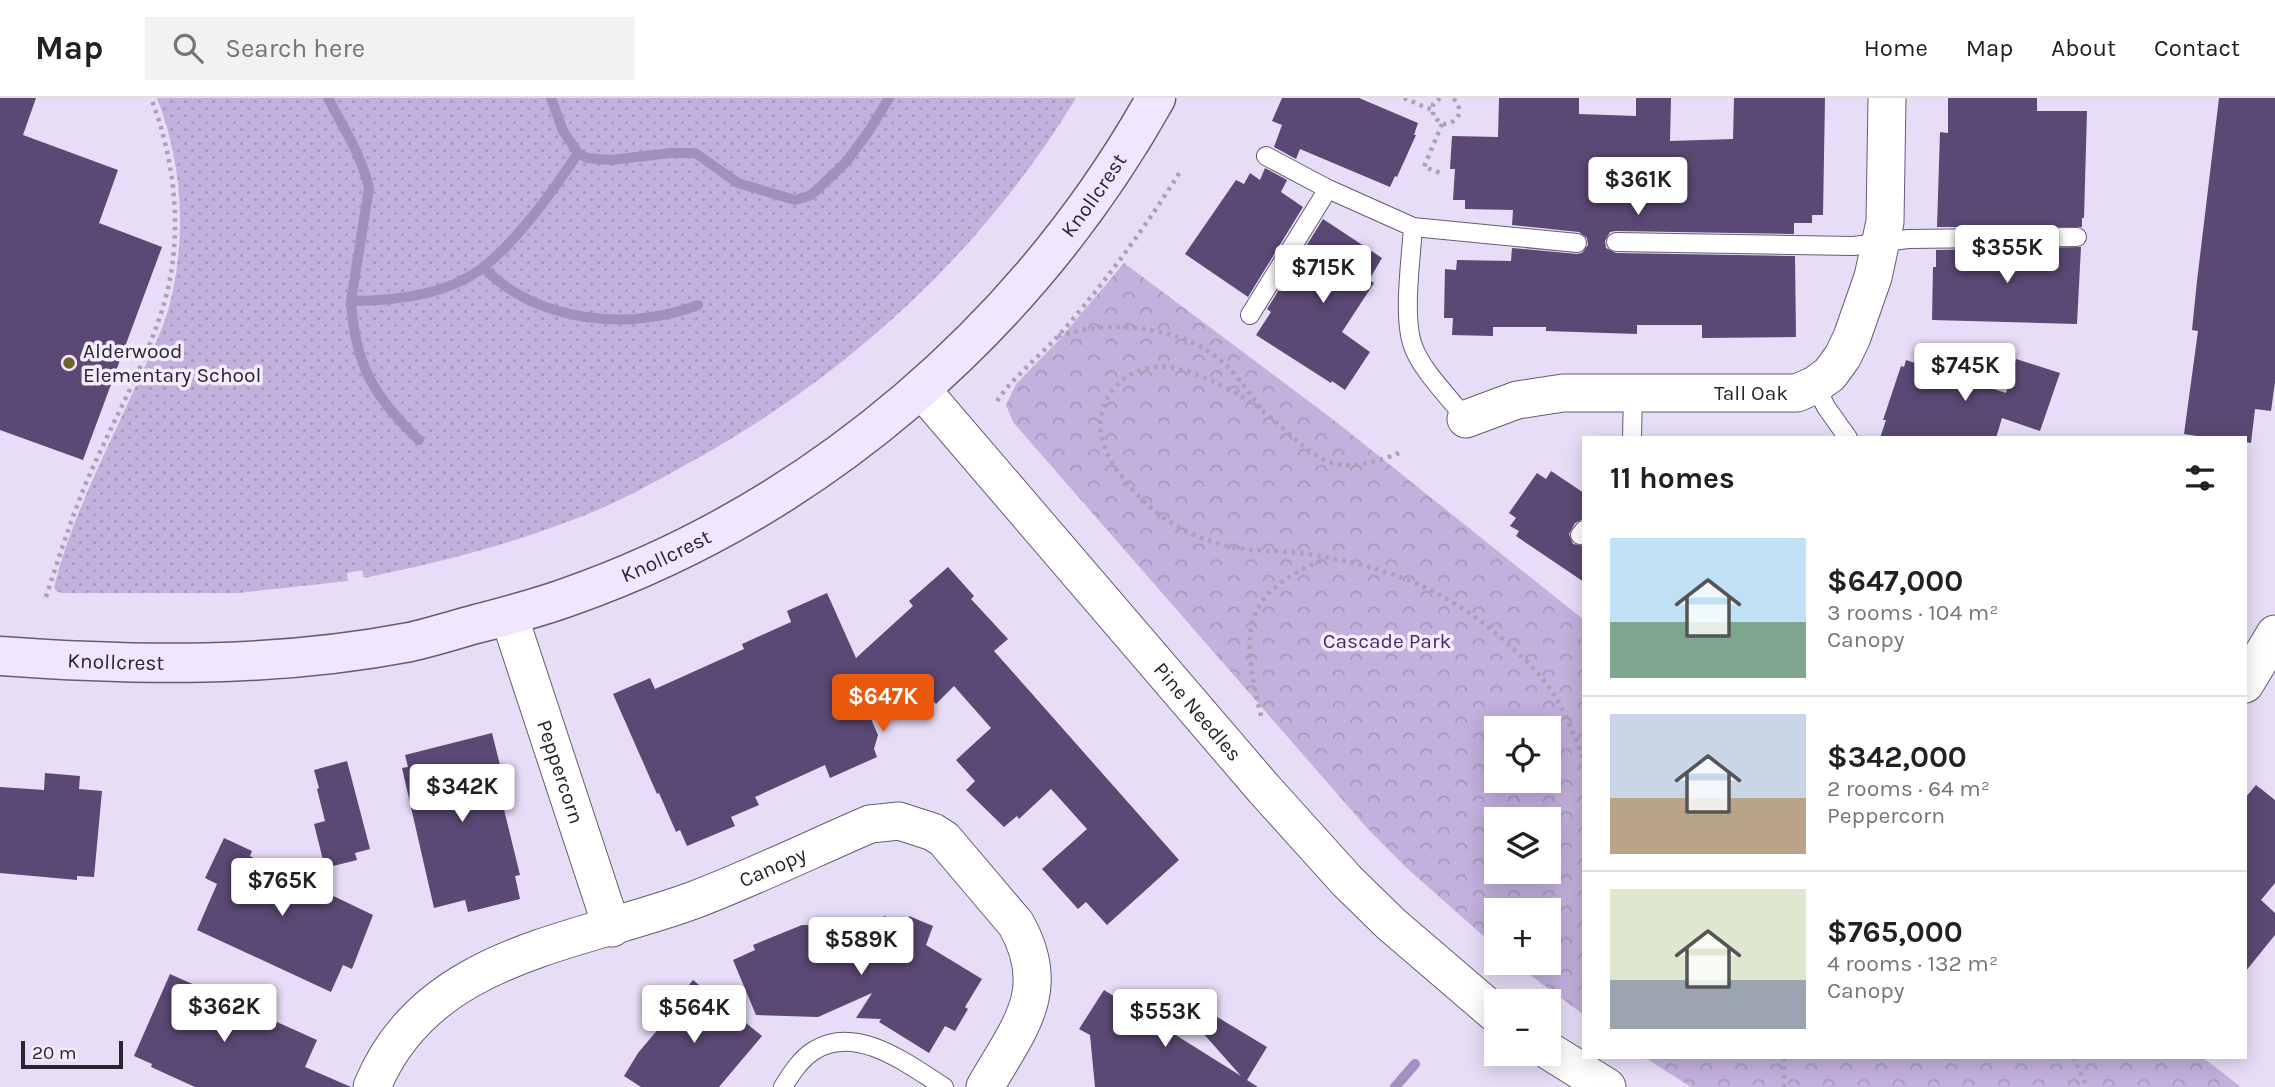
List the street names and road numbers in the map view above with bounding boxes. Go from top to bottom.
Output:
street label: Knollcrest [1056,149,1132,242]
street label: Tall Oak [1714,381,1788,405]
street label: Knollcrest [617,524,715,587]
street label: Knollcrest [67,648,164,675]
street label: Pine Needles [1149,657,1247,766]
street label: Peppercorn [532,717,589,827]
street label: Canopy [736,842,810,892]

